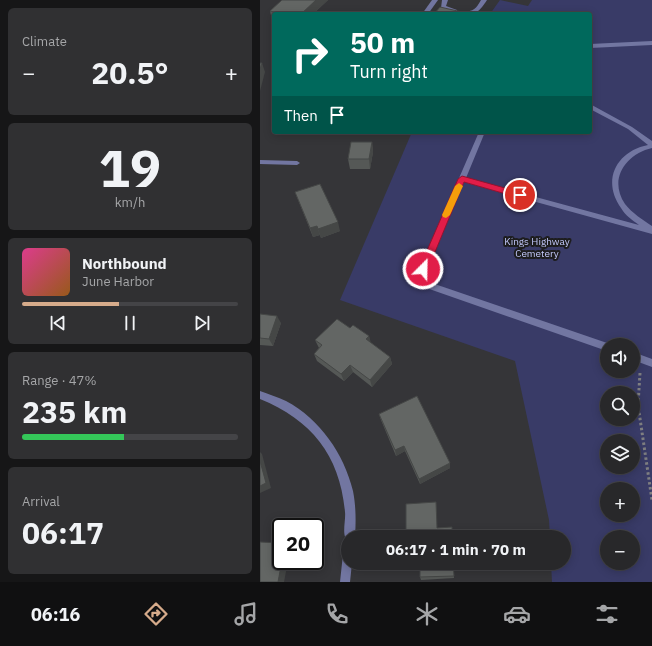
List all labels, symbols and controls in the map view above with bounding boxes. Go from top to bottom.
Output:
text: 50 m [350,24,415,61]
icon: right [284,28,336,80]
text: Climate [22,33,67,50]
text: 20.5° [91,53,169,92]
text: − [22,58,35,87]
text: + [225,58,238,87]
text: Turn right [350,60,428,83]
icon: arrive [326,104,348,126]
text: Then [284,106,318,125]
text: 19 [99,134,161,201]
pin [503,178,537,212]
icon: arrive [509,184,531,206]
text: km/h [115,194,145,211]
park label: Kings Highway Cemetery [504,235,570,260]
position arrow [402,248,444,290]
text: Northbound [82,254,167,273]
text: June Harbor [82,273,154,290]
icon: previous [47,312,69,334]
icon: pause [119,312,141,334]
icon: next [191,312,213,334]
map controls [600,338,640,570]
button: sound [600,338,640,378]
text: Range · 47% [22,372,96,389]
button: search [600,386,640,426]
text: 235 km [22,392,127,431]
button: layers [600,434,640,474]
button: + [600,482,640,522]
text: Arrival [22,493,60,510]
text: 06:17 [22,513,104,552]
speed limit sign: 20 [272,518,324,570]
button: − [600,530,640,570]
text: 06:17 · 1 min · 70 m [386,540,526,559]
icon: directions [142,600,170,628]
icon: music [232,600,260,628]
icon: phone [323,600,351,628]
icon: climate [413,600,441,628]
icon: car [503,600,531,628]
icon: filters [593,600,621,628]
text: 06:16 [31,603,80,626]

